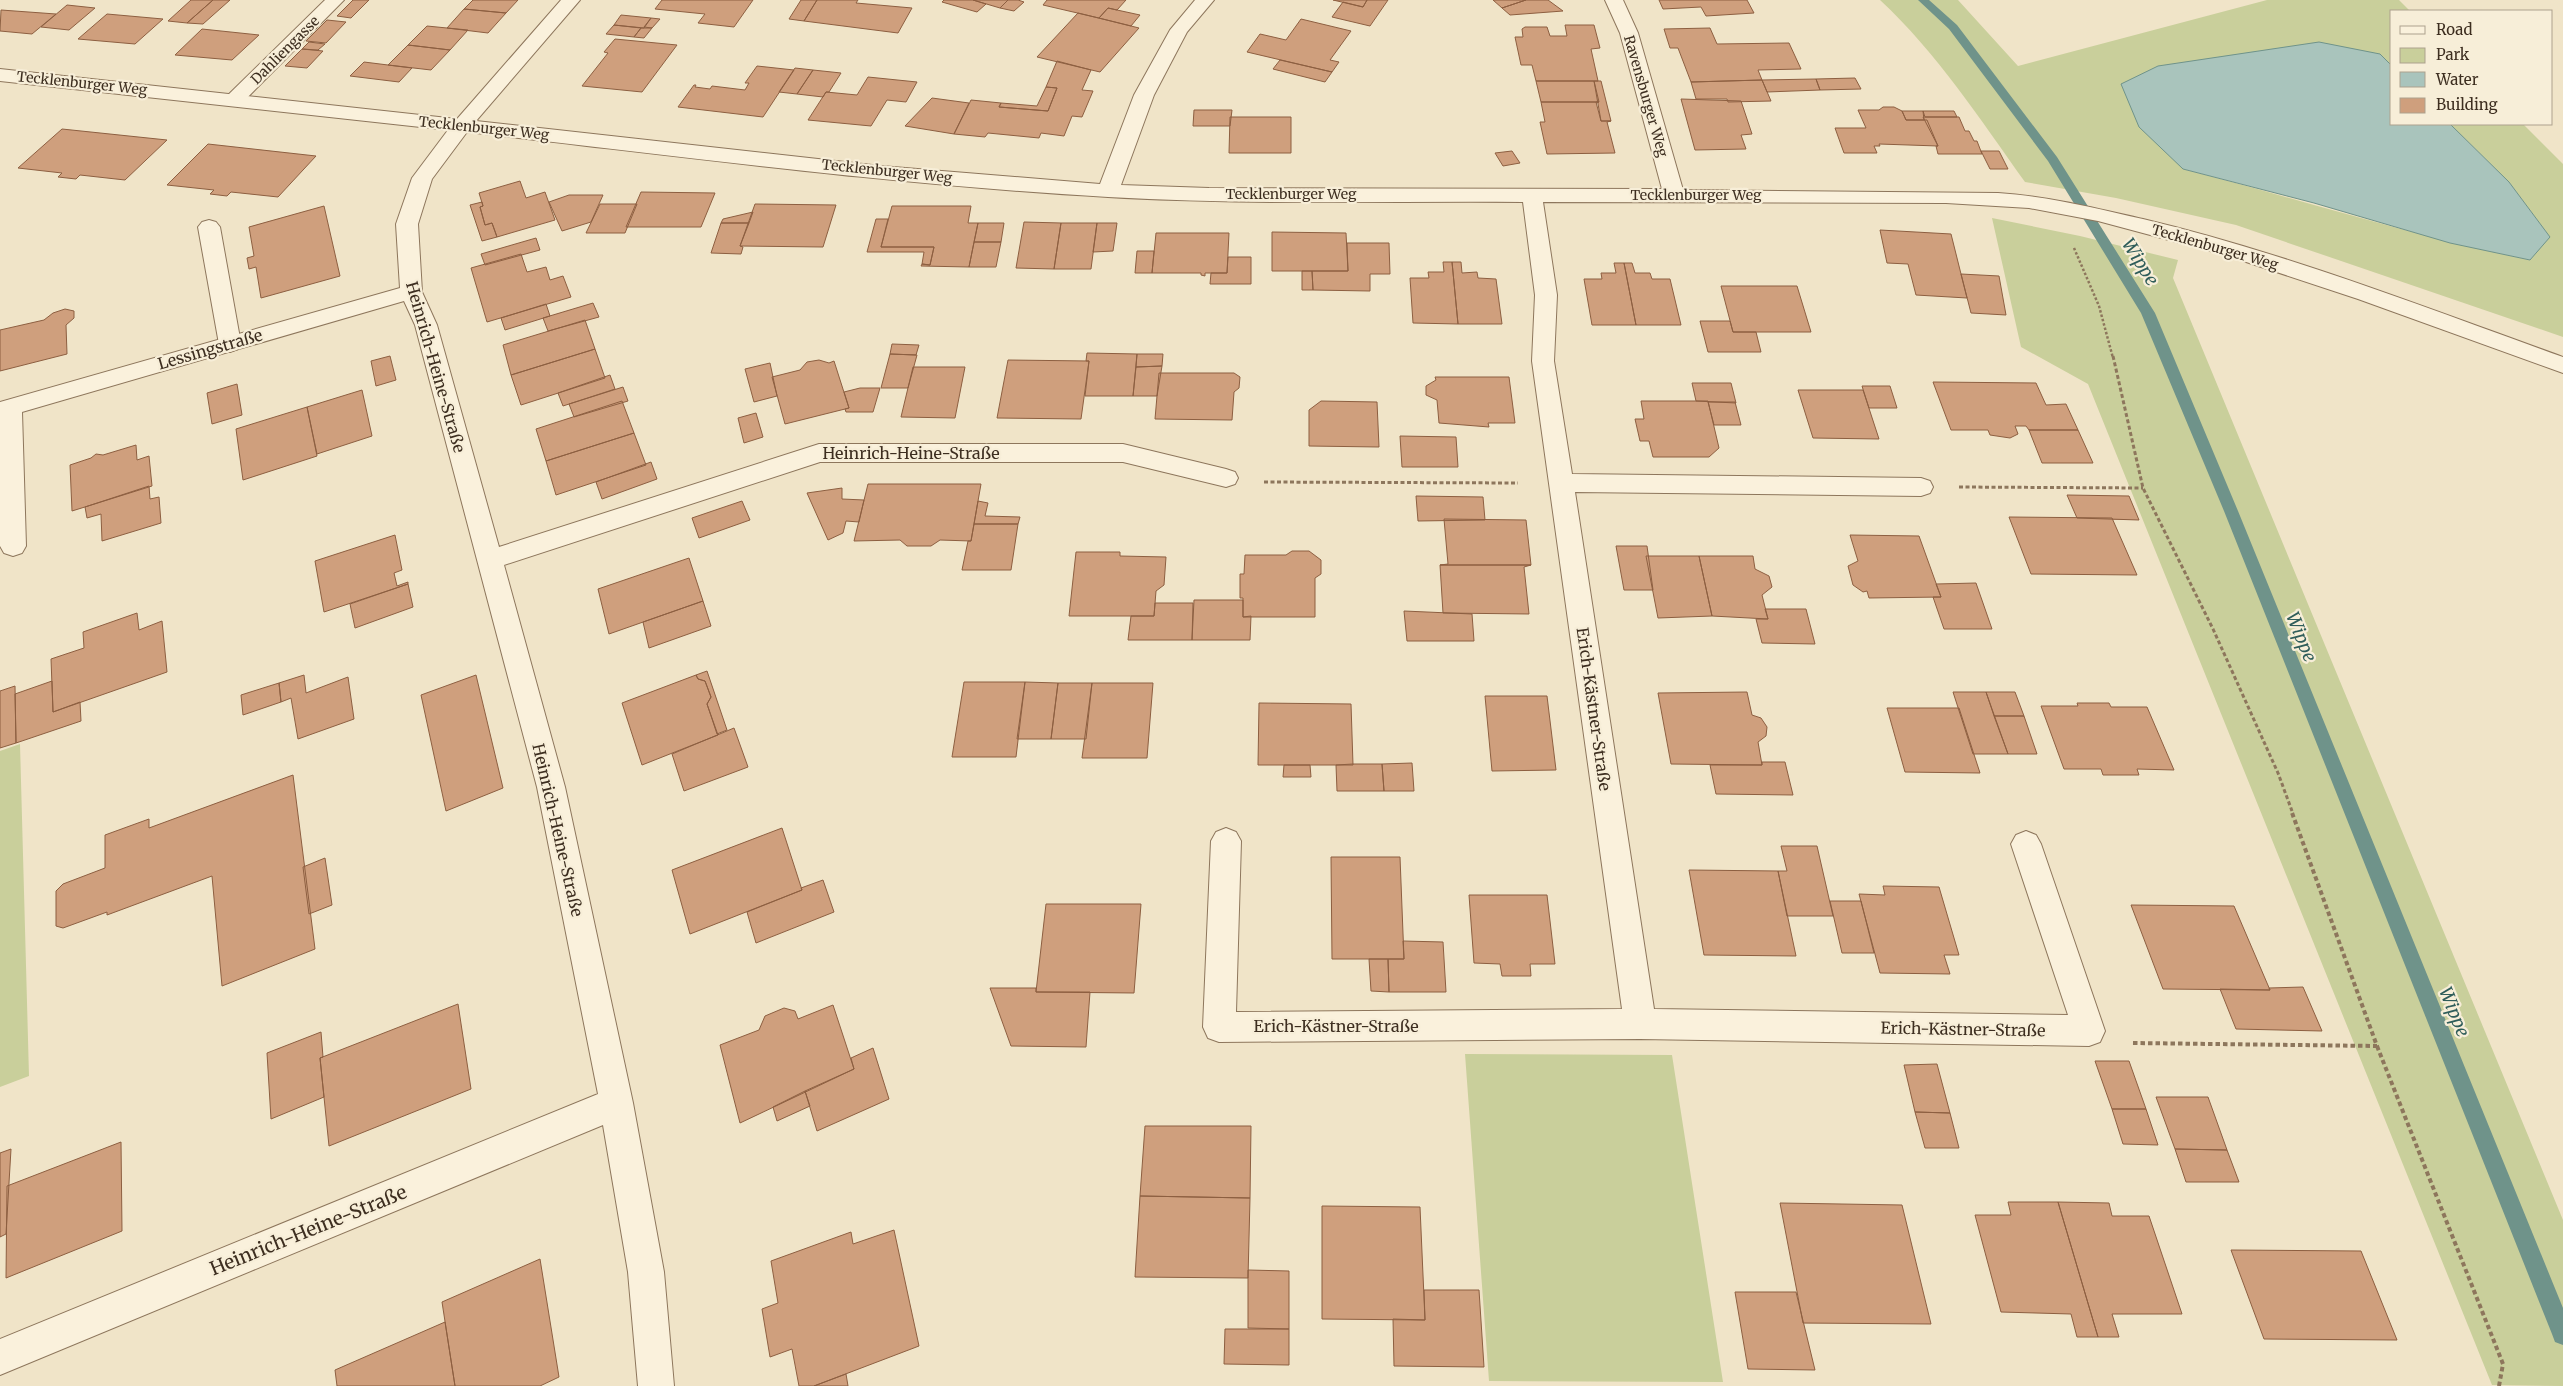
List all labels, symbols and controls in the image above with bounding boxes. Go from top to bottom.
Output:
legend [2390,10,2553,125]
street label: Dahliengasse [247,12,323,88]
text: Road [2436,20,2472,39]
street label: Ravensburger Weg [1620,33,1672,159]
text: Park [2436,45,2470,64]
street label: Tecklenburger Weg [16,67,149,99]
text: Water [2435,70,2479,89]
text: Building [2436,95,2498,114]
street label: Tecklenburger Weg [418,112,551,144]
street label: Tecklenburger Weg [821,155,954,187]
street label: Tecklenburger Weg [1226,185,1357,203]
street label: Tecklenburger Weg [1631,186,1762,204]
street label: Tecklenburger Weg [2150,220,2281,274]
water label: Wippe [2117,234,2164,290]
street label: Heinrich-Heine-Straße [402,279,470,455]
street label: Lessingstraße [155,324,265,374]
street label: Heinrich-Heine-Straße [822,443,1000,463]
water label: Wippe [2281,609,2322,665]
street label: Erich-Kästner-Straße [1573,626,1615,792]
street label: Heinrich-Heine-Straße [528,741,588,919]
water label: Wippe [2434,984,2475,1040]
street label: Erich-Kästner-Straße [1253,1016,1419,1036]
street label: Erich-Kästner-Straße [1880,1018,2046,1040]
street label: Heinrich-Heine-Straße [206,1179,410,1281]

